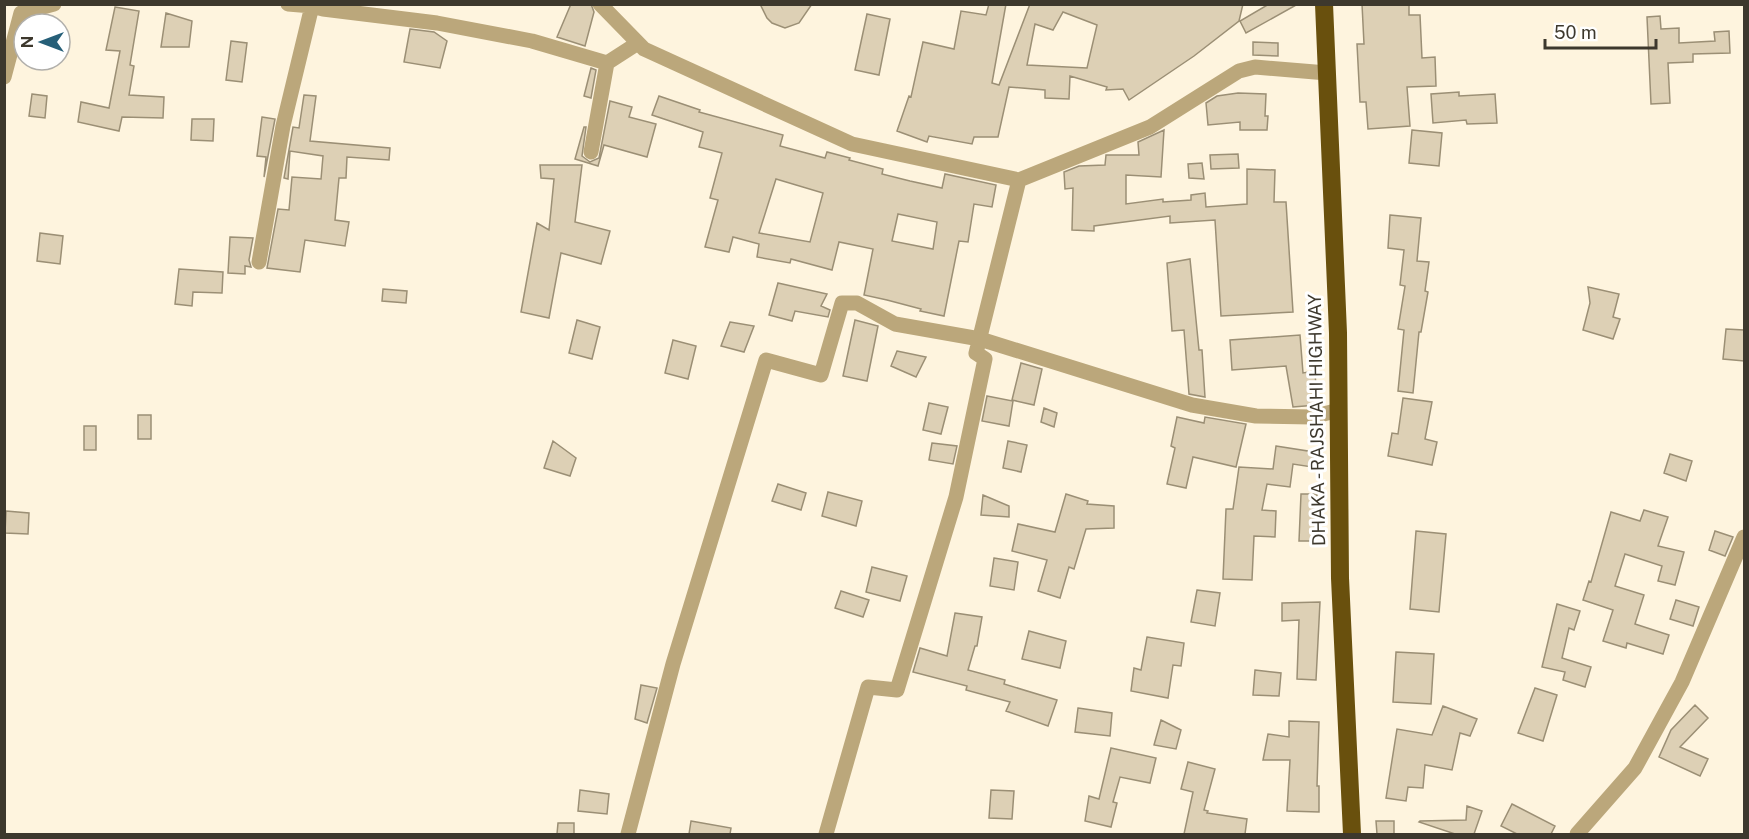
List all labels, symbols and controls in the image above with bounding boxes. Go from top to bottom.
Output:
north arrow [12,12,72,72]
scale bar [1545,12,1656,50]
text: 50 m [1554,22,1597,43]
text: N [18,36,37,48]
street label: DHAKA - RAJSHAHI HIGHWAY [1304,294,1329,546]

